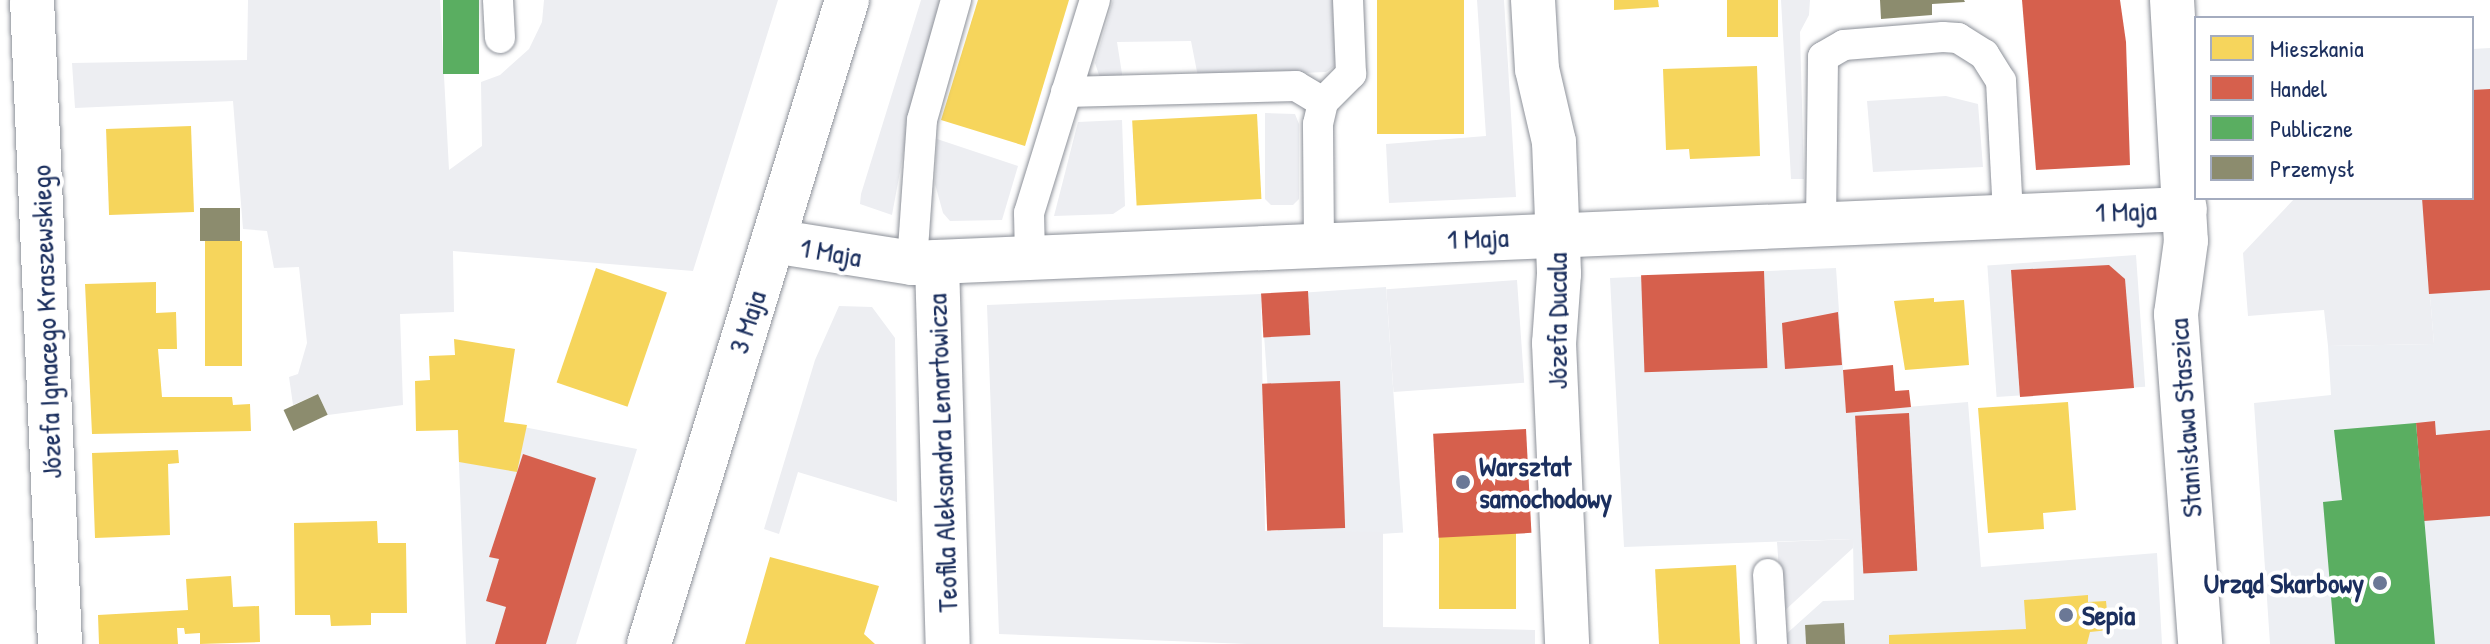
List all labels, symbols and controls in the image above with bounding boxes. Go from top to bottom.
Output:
legend [2194,16,2474,200]
text: Mieszkania [2270,32,2364,64]
text: Handel [2270,72,2327,104]
text: Publiczne [2270,112,2353,144]
text: Przemysł [2270,152,2355,184]
street label: Józefa Ignacego Kraszewskiego [24,165,68,479]
street label: 1 Maja [2095,193,2157,229]
street label: 1 Maja [1447,220,1509,256]
street label: 1 Maja [798,230,864,274]
street label: Józefa Ducala [1540,252,1574,390]
street label: 3 Maja [721,286,773,358]
street label: Teofila Aleksandra Lenartowicza [920,293,964,613]
street label: Stanisława Staszica [2161,317,2209,519]
place label: Warsztat samochodowy [1479,449,1612,515]
marker: Warsztat samochodowy [1454,473,1472,491]
place label: Urząd Skarbowy [2204,566,2364,600]
marker: Urząd Skarbowy [2371,574,2389,592]
place label: Sepia [2082,598,2135,632]
marker: Sepia [2057,606,2075,624]

